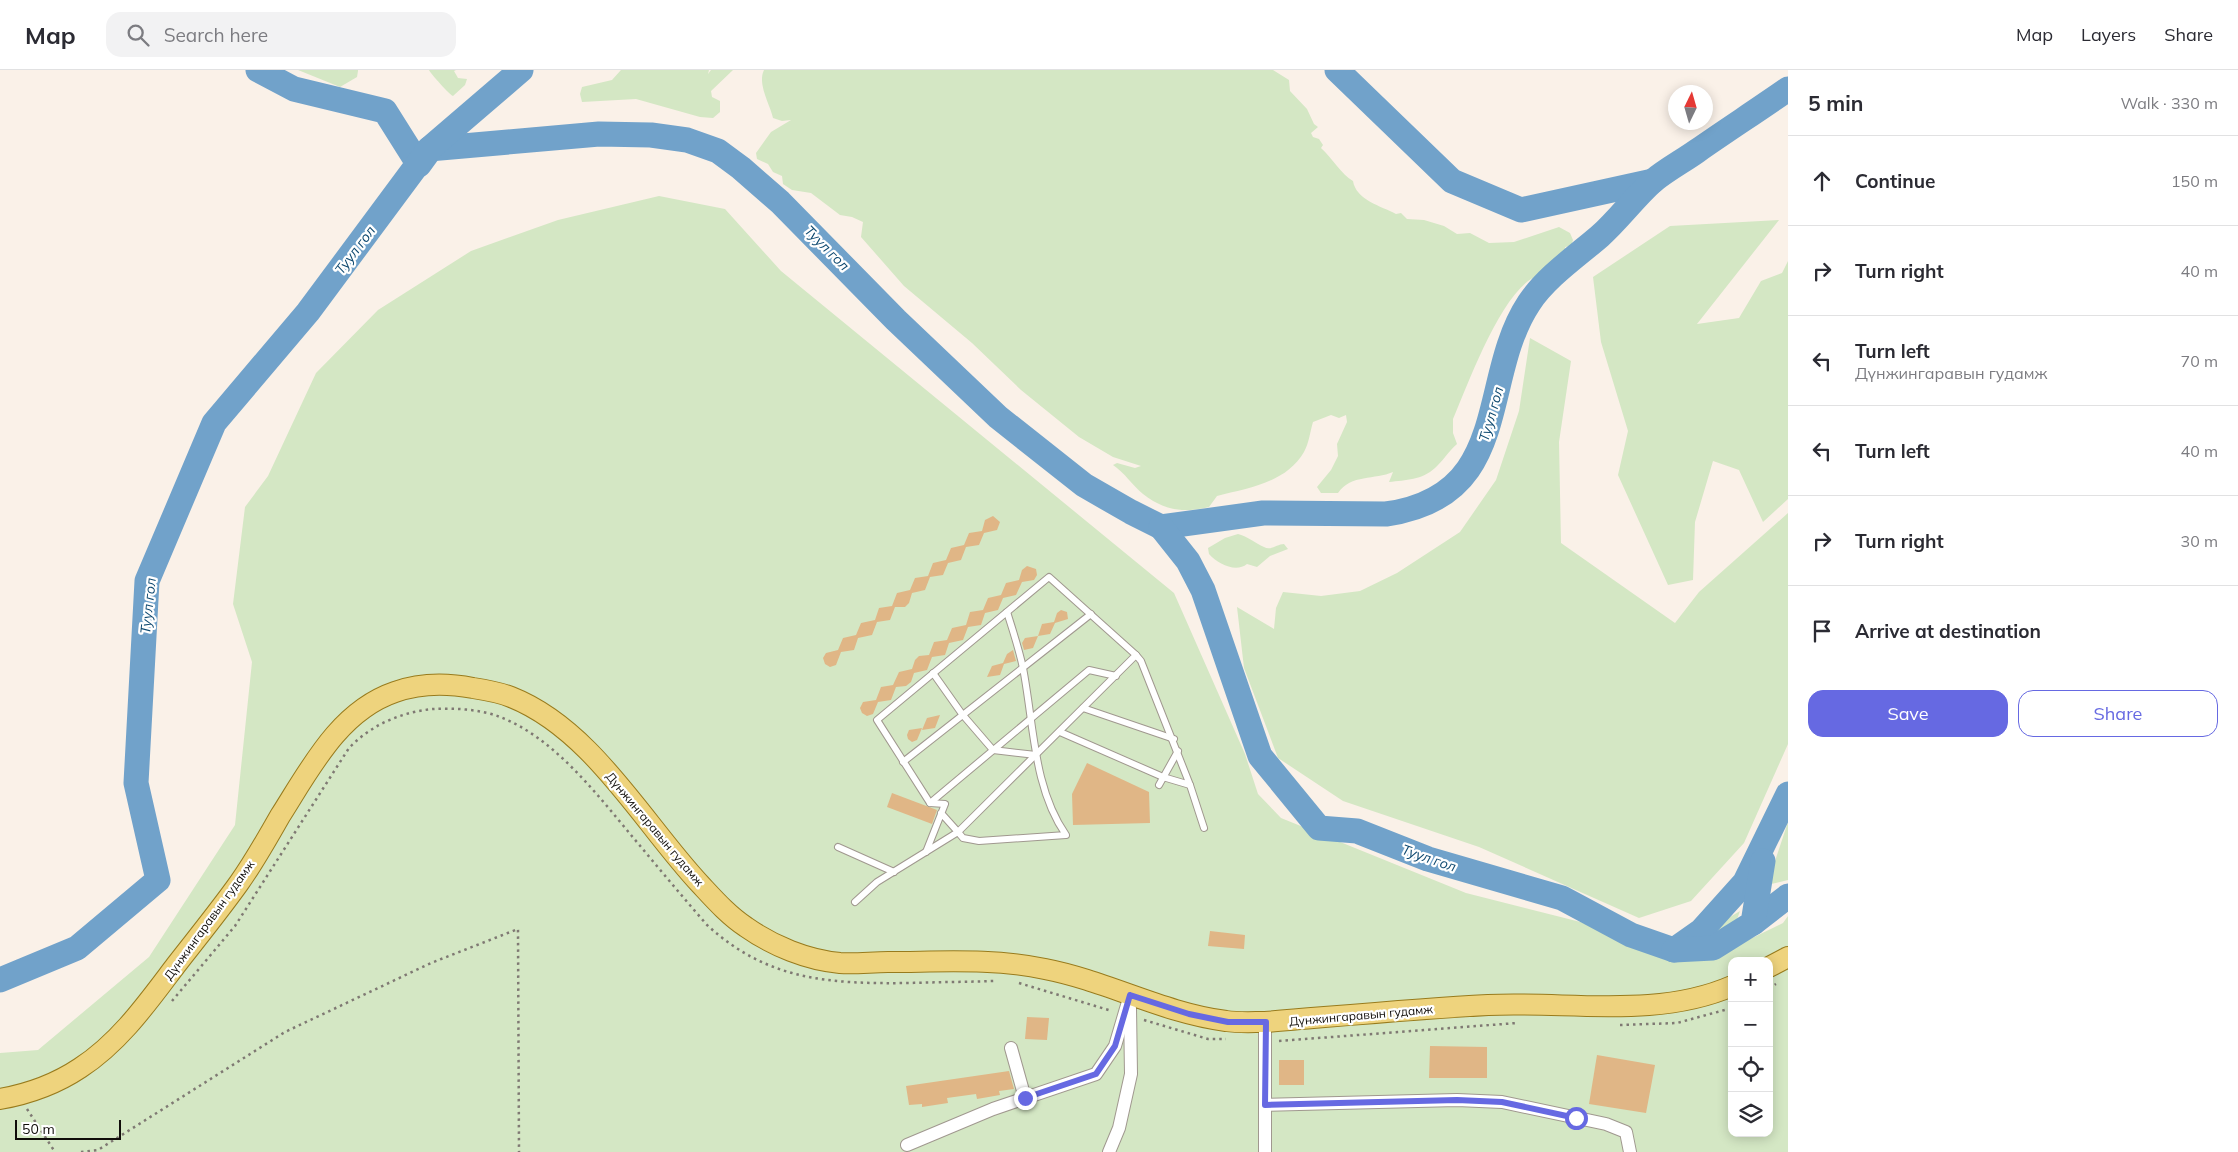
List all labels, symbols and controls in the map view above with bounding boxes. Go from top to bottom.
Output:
search box [106,12,456,57]
text: Map [25,20,76,50]
icon: search [124,21,152,49]
text: Search here [164,23,268,47]
text: Map [2016,23,2053,46]
text: Layers [2081,23,2136,46]
text: Share [2164,23,2213,46]
north arrow [1668,85,1713,130]
text: 5 min [1808,90,1863,116]
text: Walk · 330 m [2120,93,2218,113]
icon: ahead [1808,167,1836,195]
text: Continue [1855,169,1935,193]
text: 150 m [2171,171,2218,191]
water label: Туул гол [331,222,379,278]
water label: Туул гол [801,222,853,274]
icon: right [1808,257,1836,285]
text: Turn right [1855,259,1944,283]
text: 40 m [2181,261,2218,281]
text: Turn left [1855,339,1930,363]
icon: left [1808,347,1836,375]
text: 70 m [2181,351,2218,371]
text: Дүнжингаравын гудамж [1855,363,2047,383]
water label: Туул гол [1475,384,1507,444]
icon: left [1808,437,1836,465]
text: Turn left [1855,439,1930,463]
text: 40 m [2181,441,2218,461]
icon: right [1808,527,1836,555]
text: Turn right [1855,529,1944,553]
text: 30 m [2181,531,2218,551]
water label: Туул гол [136,577,160,635]
icon: arrive [1808,617,1836,645]
text: Arrive at destination [1855,619,2041,643]
button: Save [1808,690,2008,737]
button: Share [2018,690,2218,737]
street label: Дүнжингаравын гудамж [603,769,707,889]
water label: Туул гол [1399,840,1459,876]
street label: Дүнжингаравын гудамж [161,857,258,983]
map controls [1728,957,1773,1137]
button: + [1728,957,1773,1002]
street label: Дүнжингаравын гудамж [1288,1001,1434,1029]
button: − [1728,1002,1773,1047]
button: locate [1728,1047,1773,1092]
route end [1014,1087,1037,1110]
button: layers [1728,1092,1773,1137]
route start [1565,1107,1588,1130]
scale bar [15,1117,121,1140]
text: 50 m [22,1120,55,1138]

